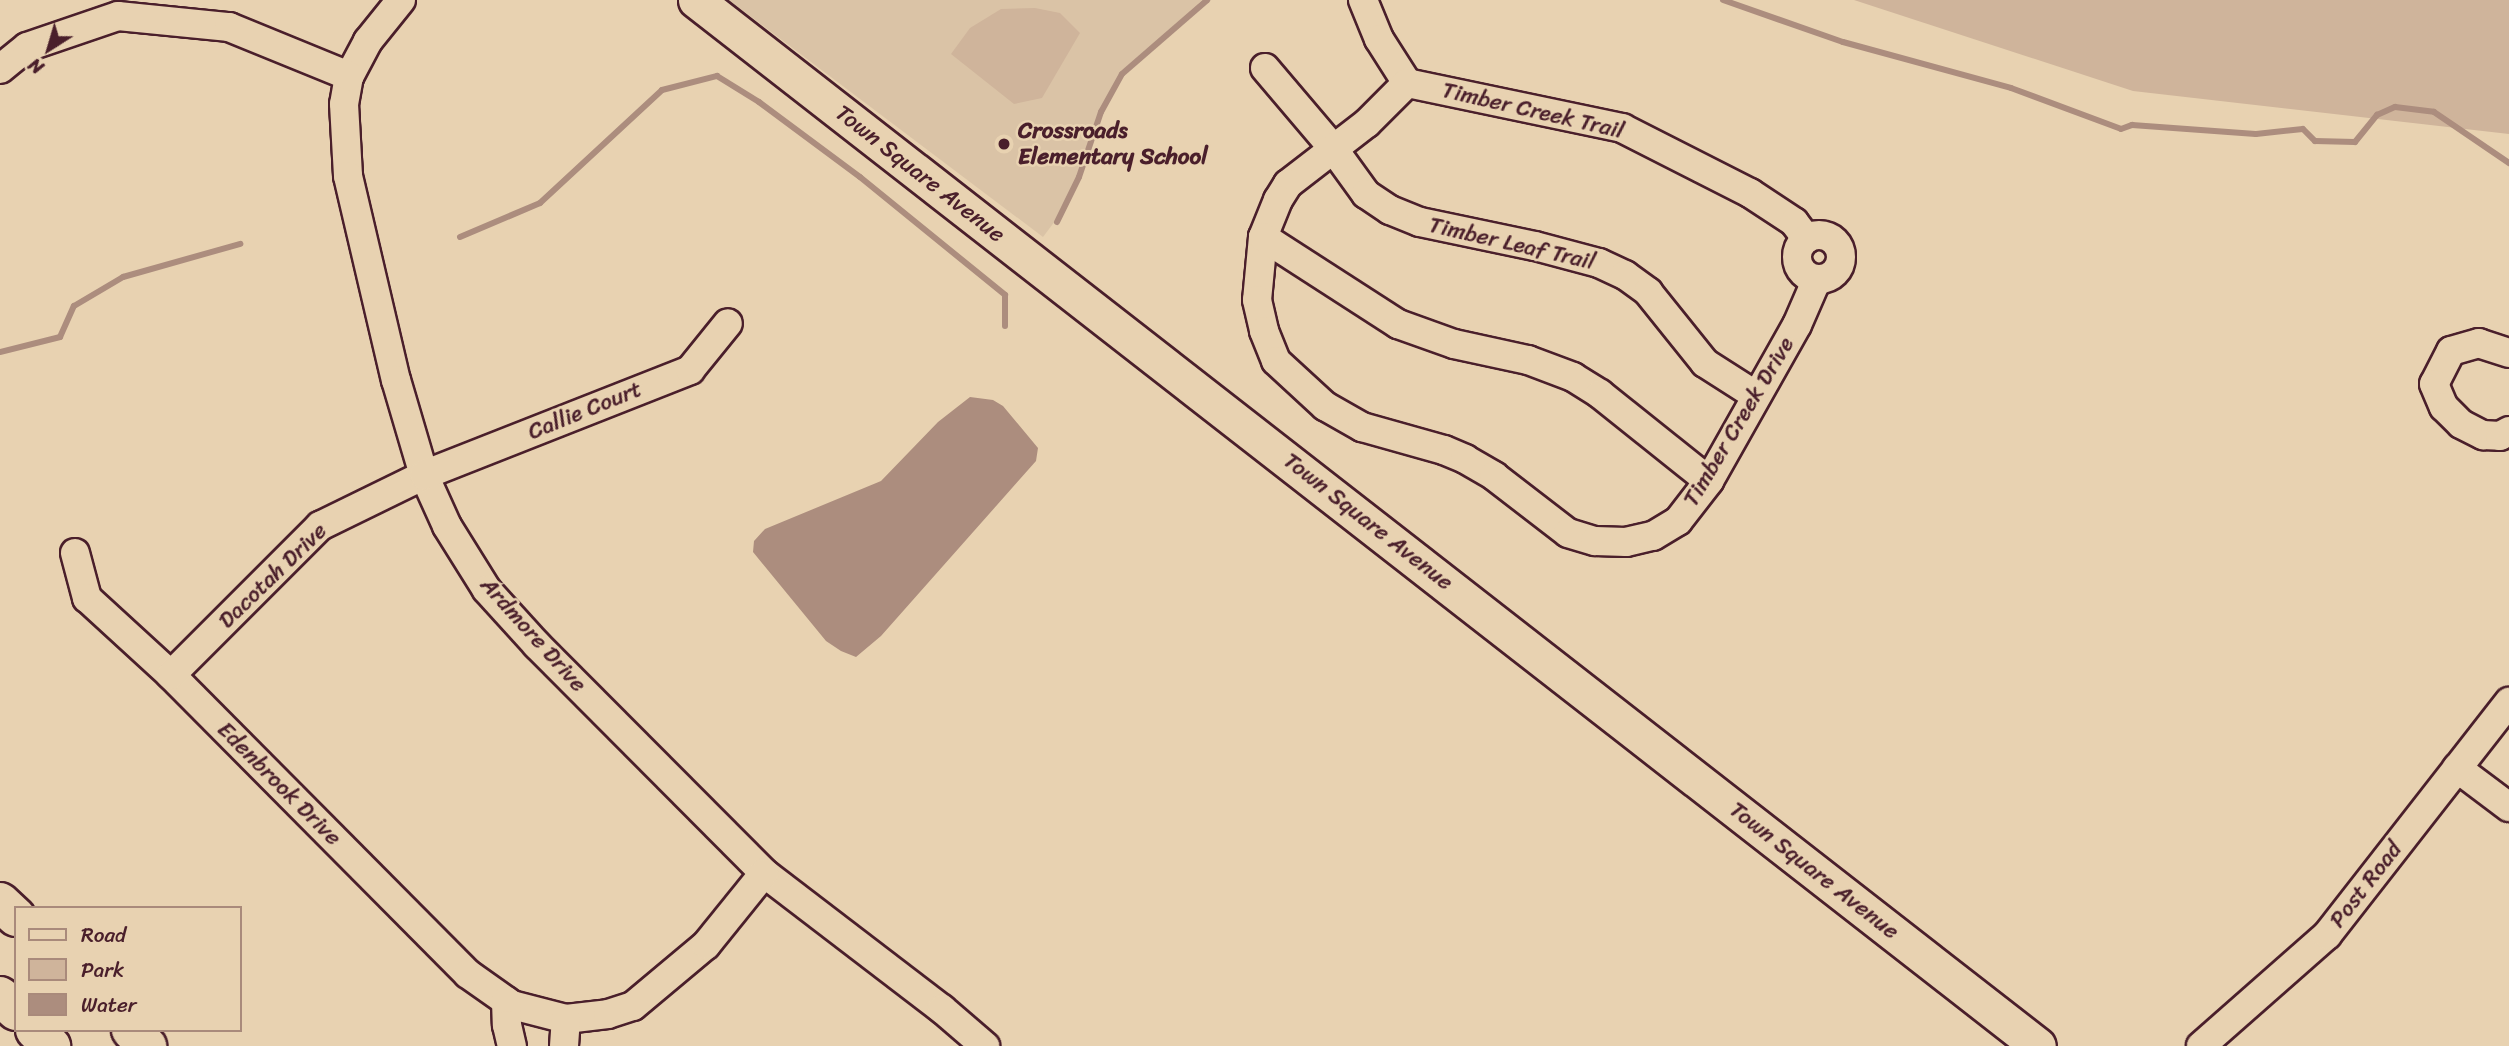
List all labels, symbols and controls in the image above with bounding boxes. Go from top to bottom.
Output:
north arrow [14,14,84,84]
text: N [21,49,51,83]
street label: Timber Creek Trail [1439,77,1627,145]
street label: Town Square Avenue [830,100,1010,248]
place label: Crossroads Elementary School [1018,117,1208,171]
marker: Crossroads Elementary School [996,136,1012,152]
street label: Timber Leaf Trail [1426,211,1598,277]
street label: Timber Creek Drive [1677,332,1801,512]
street label: Callie Court [524,376,646,446]
street label: Town Square Avenue [1278,448,1458,596]
street label: Dacotah Drive [213,517,333,635]
street label: Ardmore Drive [474,572,592,698]
street label: Edenbrook Drive [211,716,347,852]
street label: Town Square Avenue [1724,797,1904,945]
street label: Post Road [2324,836,2408,934]
legend [14,906,242,1032]
text: Road [81,916,126,954]
text: Park [81,951,124,989]
text: Water [81,986,136,1024]

